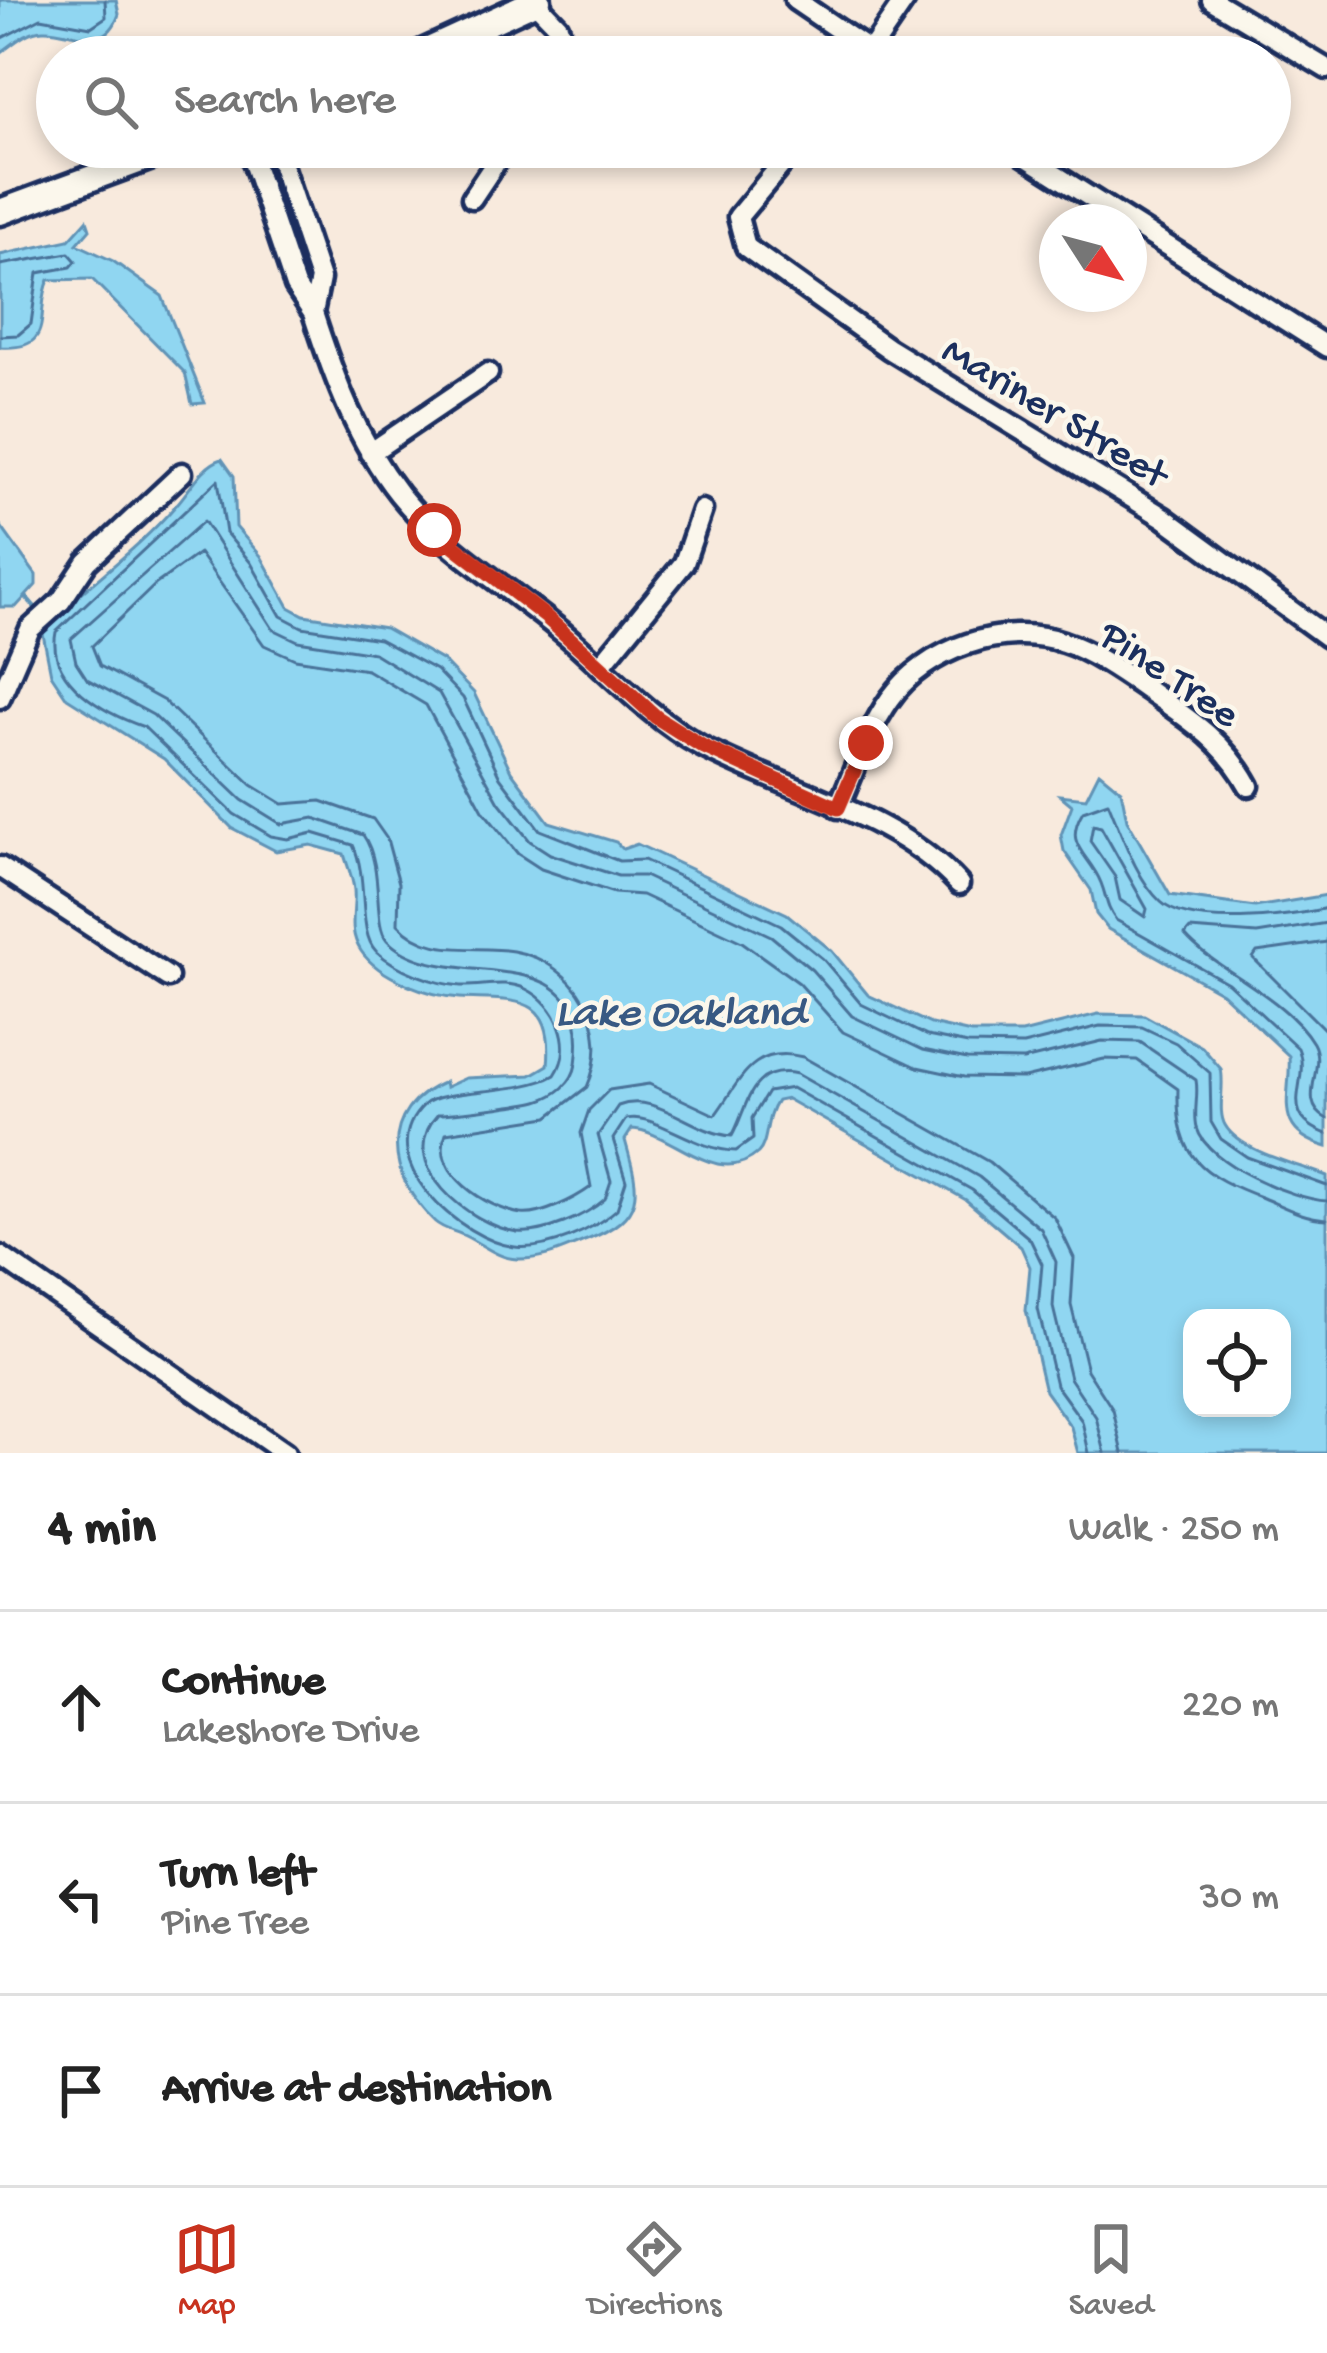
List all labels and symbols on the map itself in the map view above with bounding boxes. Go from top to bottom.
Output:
north arrow [1039,204,1147,312]
street label: Mariner Street [931,329,1178,504]
route start [407,503,461,557]
street label: Pine Tree [1087,612,1248,743]
route end [839,716,893,770]
water label: Lake Oakland [555,989,810,1042]

